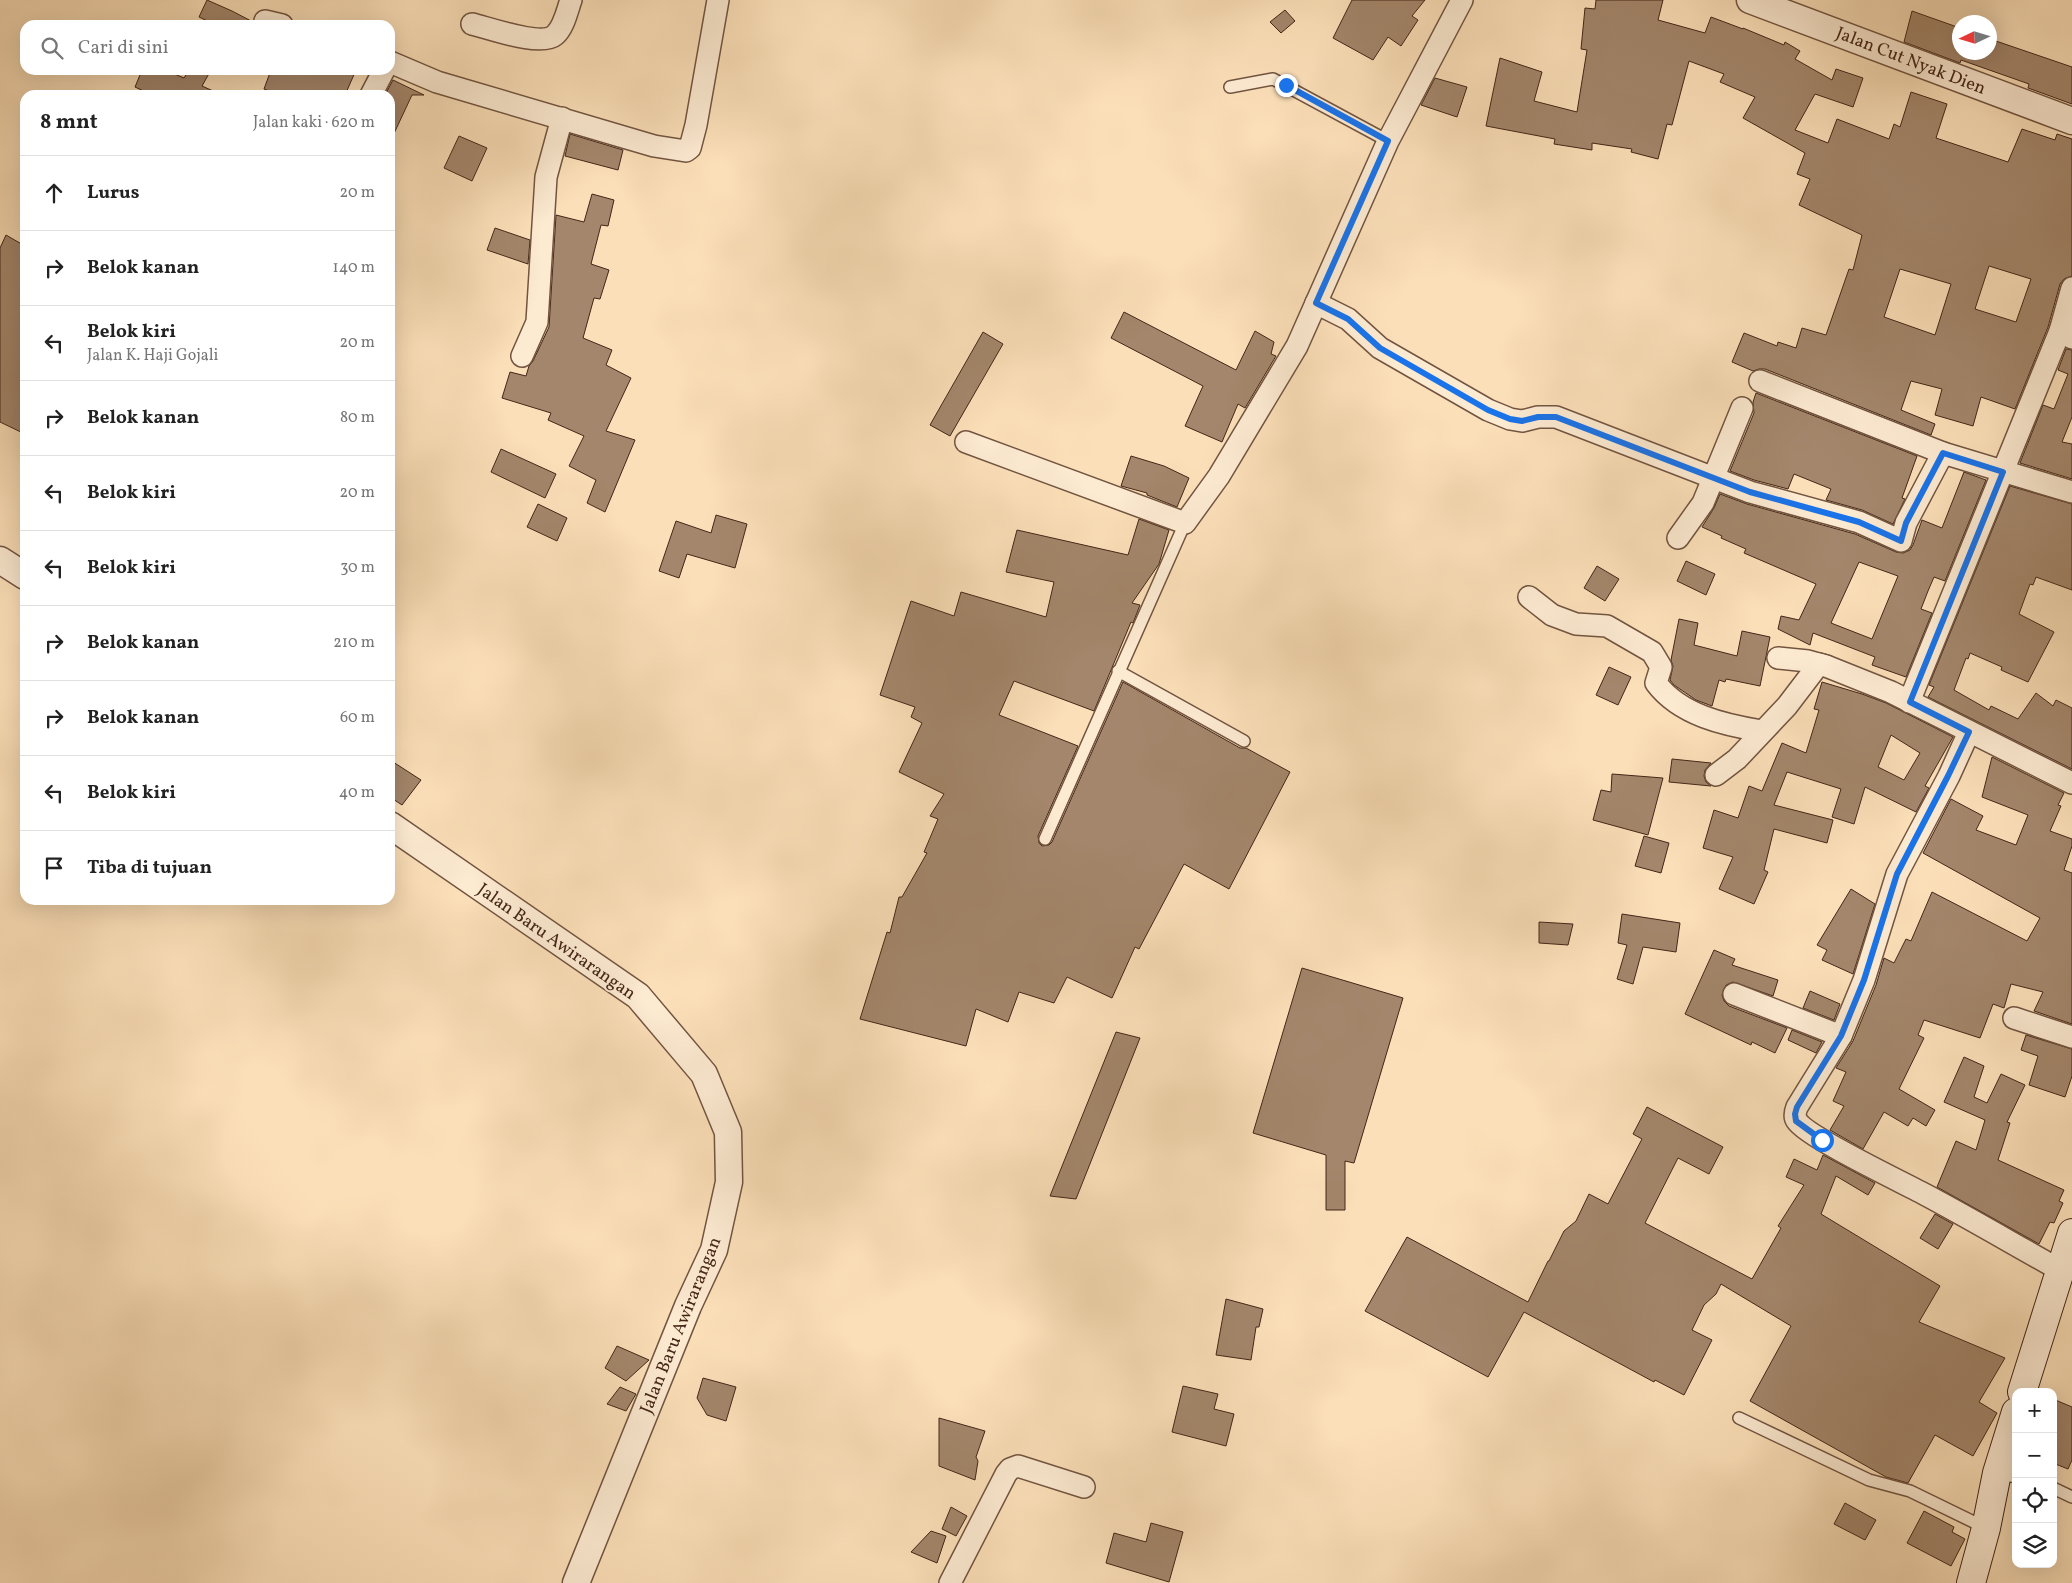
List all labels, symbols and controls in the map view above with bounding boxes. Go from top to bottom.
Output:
north arrow [1952,15,1997,60]
search box [20,20,395,75]
street label: Jalan Cut Nyak Dien [1832,21,1989,102]
icon: search [38,34,66,62]
text: Cari di sini [78,35,169,61]
route end [1275,74,1298,97]
text: 8 mnt [40,108,98,137]
text: Jalan kaki · 620 m [253,112,375,134]
icon: ahead [40,179,68,207]
text: Lurus [87,180,139,206]
text: 20 m [340,182,375,204]
icon: right [40,254,68,282]
text: Belok kanan [87,255,199,281]
text: 140 m [333,257,375,279]
text: Belok kiri [87,319,176,345]
icon: left [40,329,68,357]
text: 20 m [340,332,375,354]
text: Jalan K. Haji Gojali [87,345,218,367]
icon: right [40,404,68,432]
text: Belok kanan [87,405,199,431]
text: 80 m [340,407,375,429]
icon: left [40,479,68,507]
text: Belok kiri [87,480,176,506]
text: 20 m [340,482,375,504]
icon: left [40,554,68,582]
text: Belok kiri [87,555,176,581]
text: 30 m [340,557,375,579]
icon: right [40,629,68,657]
text: Belok kanan [87,630,199,656]
text: 210 m [333,632,375,654]
icon: right [40,704,68,732]
text: Belok kanan [87,705,199,731]
text: 60 m [340,707,375,729]
icon: left [40,779,68,807]
text: Belok kiri [87,780,176,806]
text: 40 m [339,782,375,804]
icon: arrive [40,854,68,882]
text: Tiba di tujuan [87,855,212,881]
street label: Jalan Baru Awirarangan [472,878,641,1007]
route start [1811,1129,1834,1152]
street label: Jalan Baru Awirarangan [634,1233,728,1418]
map controls [2012,1388,2057,1568]
button: + [2012,1388,2057,1433]
button: − [2012,1433,2057,1478]
button: locate [2012,1478,2057,1523]
button: layers [2012,1523,2057,1568]

